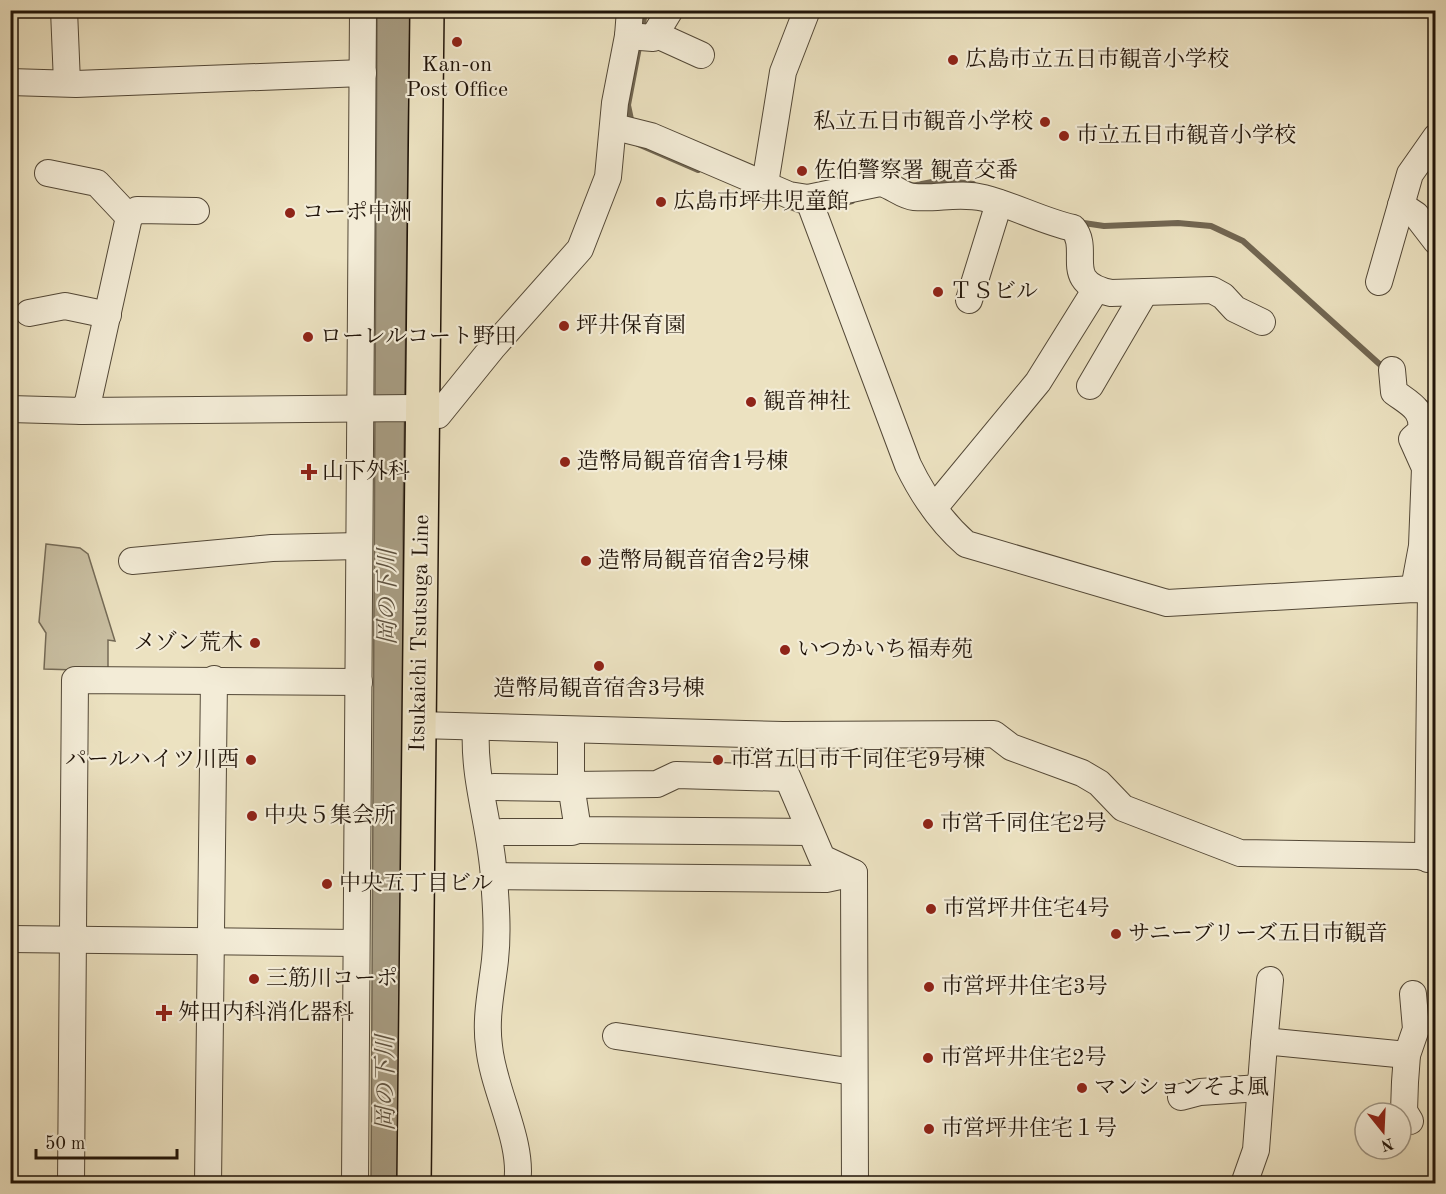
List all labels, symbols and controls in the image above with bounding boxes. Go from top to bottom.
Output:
marker: Kan-on Post Office [450,35,464,49]
place label: 広島市立五日市観音小学校 [965,47,1229,71]
marker: 広島市立五日市観音小学校 [946,53,960,67]
place label: Kan-on Post Office [406,54,508,101]
place label: 私立五日市観音小学校 [813,109,1033,133]
marker: 私立五日市観音小学校 [1038,115,1052,129]
place label: 市立五日市観音小学校 [1076,123,1296,147]
marker: 市立五日市観音小学校 [1057,129,1071,143]
place label: 佐伯警察署 観音交番 [814,158,1018,182]
marker: 佐伯警察署 観音交番 [795,164,809,178]
place label: 広島市坪井児童館 [673,189,849,213]
marker: 広島市坪井児童館 [654,195,668,209]
place label: コーポ中洲 [302,200,412,224]
marker: コーポ中洲 [283,206,297,220]
place label: ＴＳビル [950,280,1038,303]
marker: ＴＳビル [931,285,945,299]
place label: 坪井保育園 [576,313,686,337]
marker: 坪井保育園 [557,319,571,333]
place label: ローレルコート野田 [320,325,517,348]
marker: ローレルコート野田 [301,330,315,344]
place label: 観音神社 [763,389,851,413]
marker: 観音神社 [744,395,758,409]
place label: 造幣局観音宿舎1号棟 [577,449,788,473]
marker: 造幣局観音宿舎1号棟 [558,455,572,469]
place label: 山下外科 [322,459,410,483]
marker: 山下外科 [300,463,318,481]
street label: Itsukaichi Tsutsuga Line [407,514,433,752]
water label: 岡の下川 [375,546,401,645]
place label: 造幣局観音宿舎2号棟 [598,548,809,572]
marker: 造幣局観音宿舎2号棟 [579,554,593,568]
place label: メゾン荒木 [134,630,243,654]
marker: メゾン荒木 [248,636,262,650]
place label: いつかいち福寿苑 [797,637,973,661]
marker: いつかいち福寿苑 [778,643,792,657]
marker: 造幣局観音宿舎3号棟 [592,659,606,673]
place label: 造幣局観音宿舎3号棟 [494,676,704,700]
place label: パールハイツ川西 [65,747,239,771]
place label: 市営五日市千同住宅9号棟 [730,747,985,771]
marker: パールハイツ川西 [244,753,258,767]
marker: 市営五日市千同住宅9号棟 [711,753,725,767]
place label: 中央５集会所 [264,803,396,827]
marker: 中央５集会所 [245,809,259,823]
place label: 市営千同住宅2号 [940,811,1107,835]
marker: 市営千同住宅2号 [921,817,935,831]
place label: 中央五丁目ビル [339,871,493,895]
marker: 中央五丁目ビル [320,877,334,891]
place label: 市営坪井住宅4号 [943,896,1110,920]
marker: 市営坪井住宅4号 [924,902,938,916]
place label: サニーブリーズ五日市観音 [1128,921,1388,945]
marker: サニーブリーズ五日市観音 [1109,927,1123,941]
place label: 三筋川コーポ [266,966,398,990]
marker: 三筋川コーポ [247,972,261,986]
place label: 市営坪井住宅3号 [941,974,1108,998]
marker: 市営坪井住宅3号 [922,980,936,994]
place label: 舛田内科消化器科 [178,1000,354,1024]
marker: 舛田内科消化器科 [155,1004,173,1022]
water label: 岡の下川 [373,1032,399,1131]
place label: 市営坪井住宅2号 [940,1045,1107,1069]
marker: 市営坪井住宅2号 [921,1051,935,1065]
place label: マンションそよ風 [1094,1076,1269,1099]
marker: マンションそよ風 [1075,1081,1089,1095]
north arrow [1353,1101,1413,1161]
place label: 市営坪井住宅１号 [941,1116,1117,1140]
scale bar [36,1122,177,1160]
marker: 市営坪井住宅１号 [922,1122,936,1136]
text: N [1378,1134,1395,1153]
text: 50 m [45,1135,85,1153]

